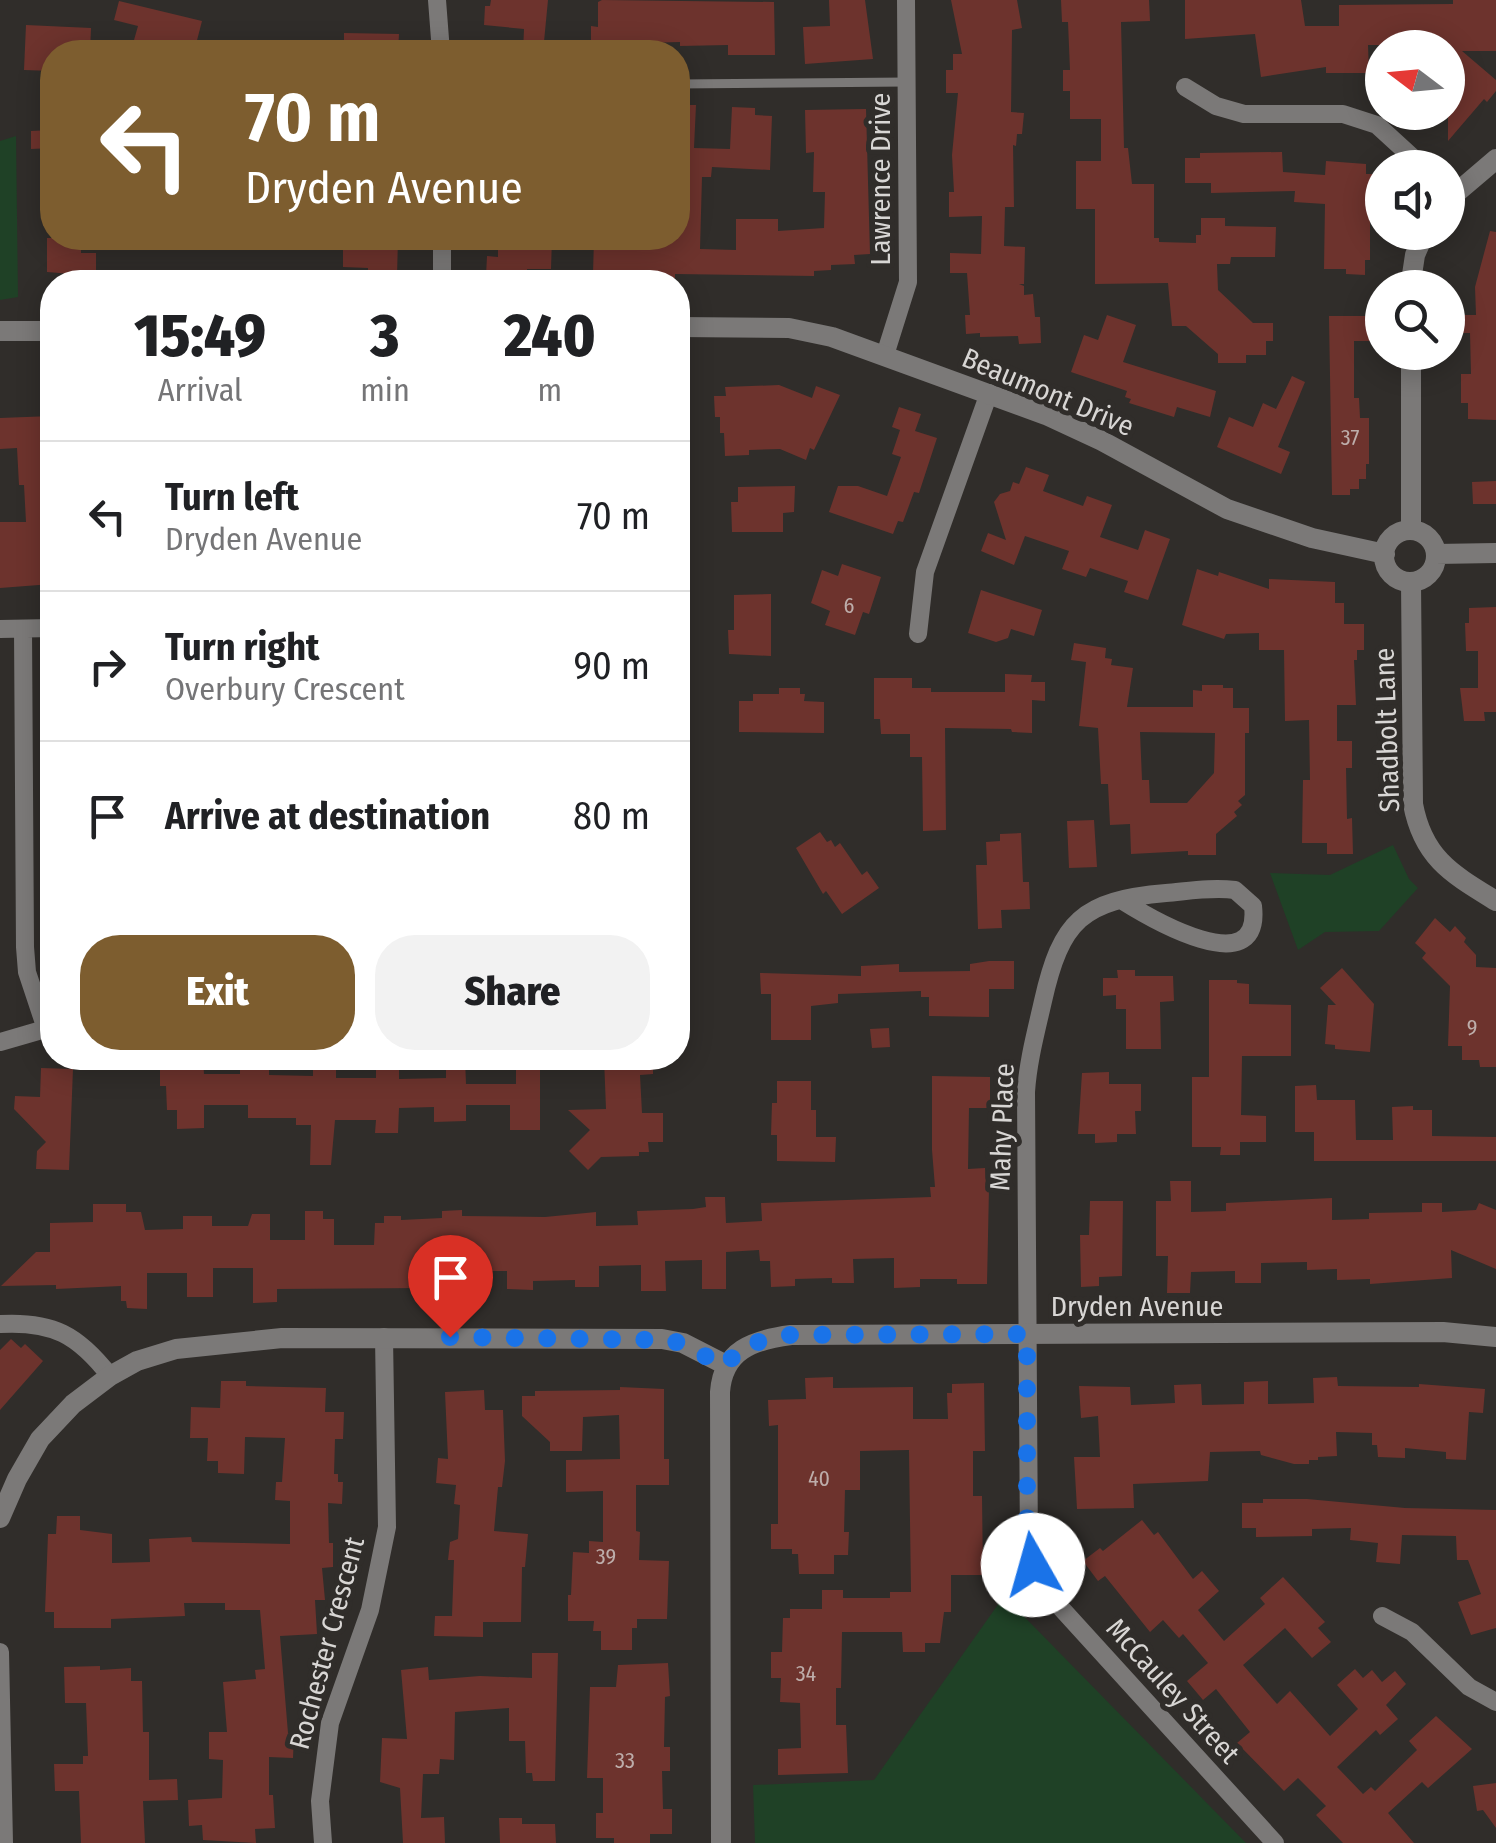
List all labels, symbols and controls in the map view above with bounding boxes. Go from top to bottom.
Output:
north arrow [1365,30,1465,130]
map controls [1365,30,1465,370]
text: 70 m [245,76,380,160]
icon: left [80,80,210,210]
street label: Lawrence Drive [864,93,897,265]
button: sound [1365,150,1465,250]
text: Dryden Avenue [245,161,523,215]
button: search [1365,270,1465,370]
text: 15:49 [134,300,266,372]
text: 3 [371,300,399,372]
text: 240 [504,300,596,372]
street label: Beaumont Drive [957,341,1139,443]
text: Arrival [158,371,243,409]
text: min [360,371,410,409]
text: m [538,371,562,409]
house number: 37 [1341,424,1359,451]
text: Turn left [165,474,299,520]
icon: left [80,489,135,544]
text: 70 m [577,493,650,539]
text: Dryden Avenue [165,520,362,558]
house number: 6 [844,592,855,619]
text: Turn right [165,624,319,670]
icon: right [80,639,135,694]
text: 90 m [574,643,650,689]
street label: Shadbolt Lane [1368,647,1406,813]
text: Overbury Crescent [165,670,405,708]
icon: arrive [80,789,135,844]
text: Arrive at destination [165,793,490,839]
text: 80 m [573,793,650,839]
button: Exit [80,935,355,1050]
button: Share [375,935,650,1050]
house number: 9 [1467,1014,1477,1041]
street label: Mahy Place [983,1063,1021,1191]
pin [408,1235,493,1338]
icon: arrive [423,1250,478,1305]
street label: Dryden Avenue [1051,1290,1223,1323]
house number: 40 [808,1465,830,1492]
position arrow [981,1513,1085,1617]
street label: Rochester Crescent [283,1532,371,1753]
house number: 39 [596,1543,616,1570]
street label: McCauley Street [1099,1612,1247,1771]
house number: 34 [796,1660,817,1687]
house number: 33 [615,1747,635,1774]

